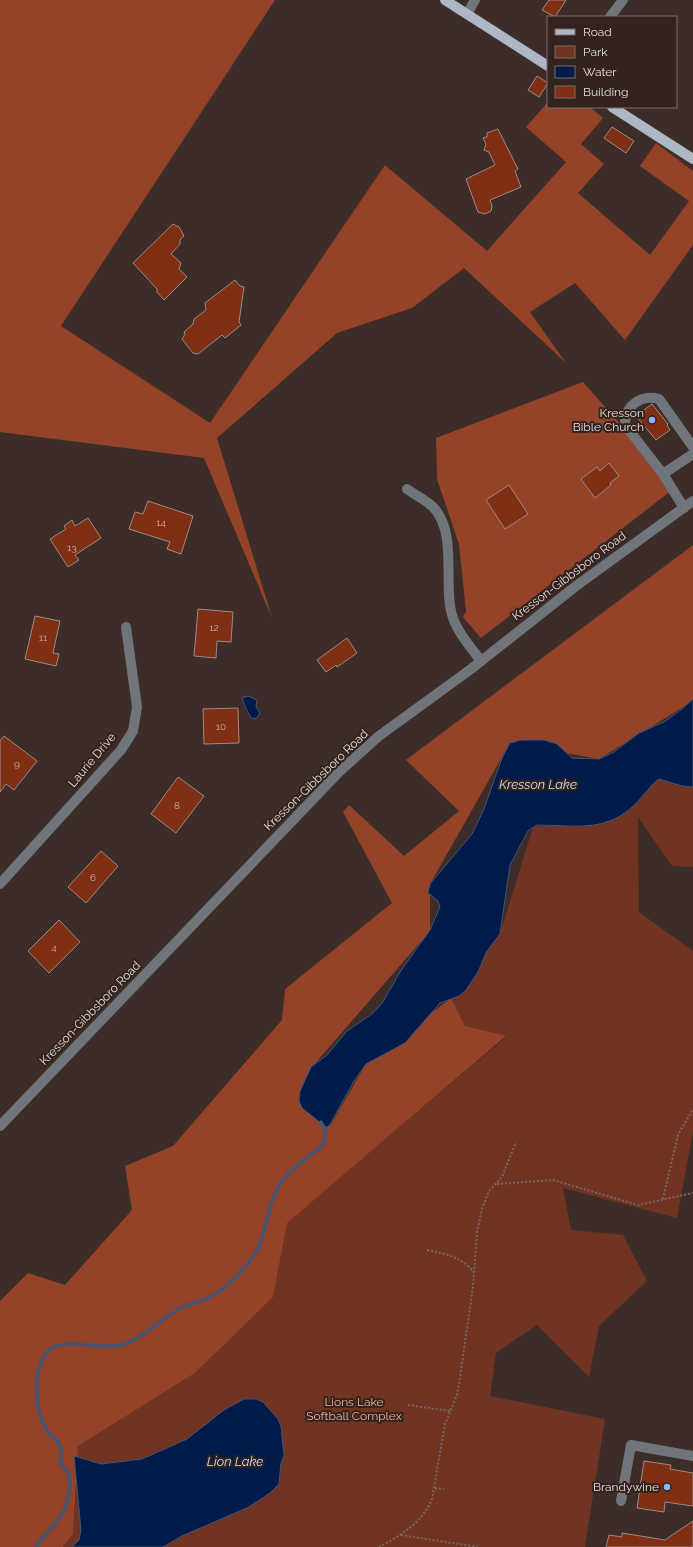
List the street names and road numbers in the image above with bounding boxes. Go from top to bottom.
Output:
street label: Kresson-Gibbsboro Road [509,529,629,623]
street label: Kresson-Gibbsboro Road [261,727,371,833]
street label: Laurie Drive [65,730,119,790]
street label: Kresson-Gibbsboro Road [37,958,143,1068]

